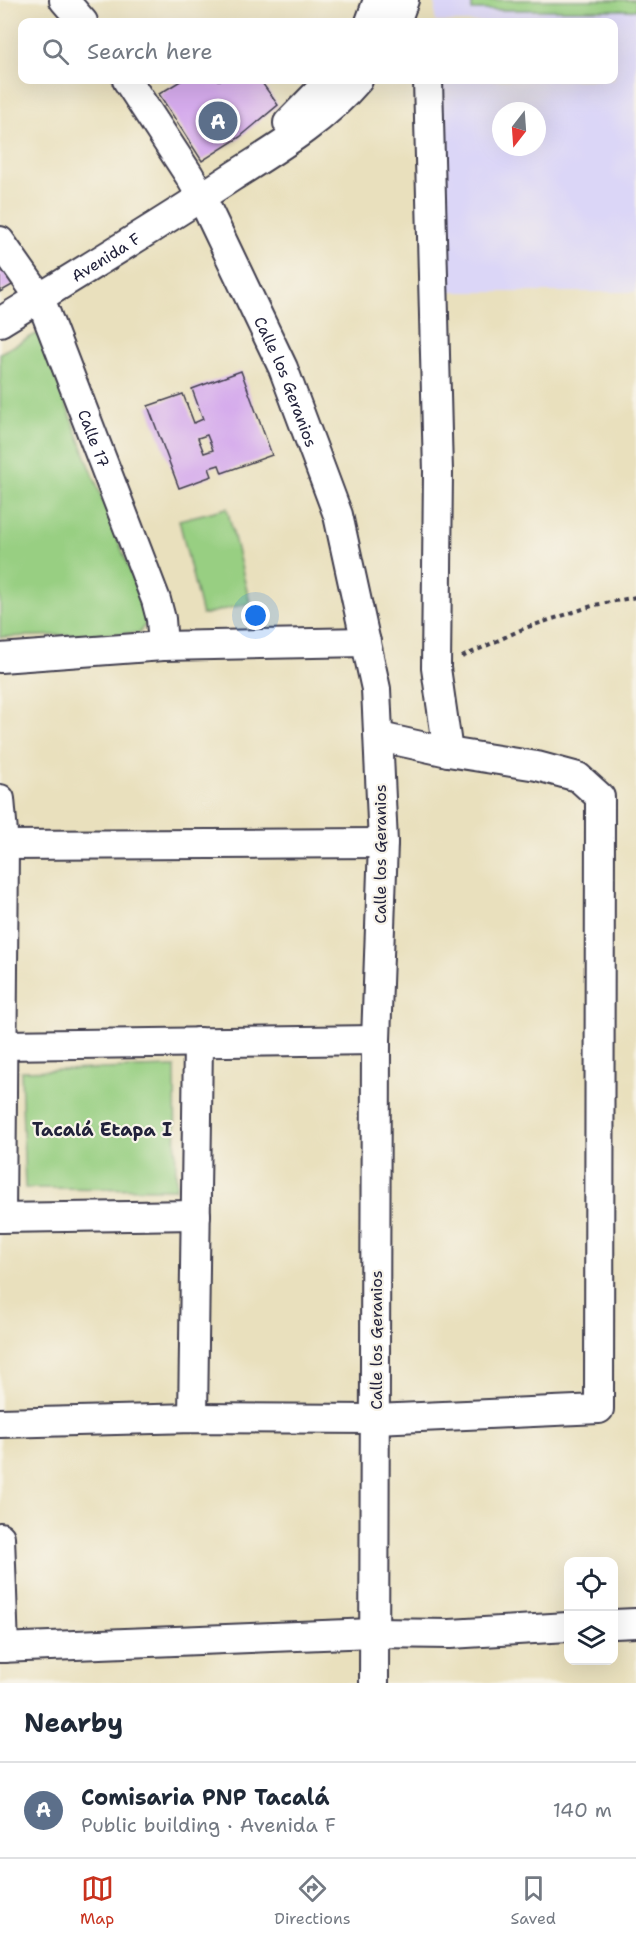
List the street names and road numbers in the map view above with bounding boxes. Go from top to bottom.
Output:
street label: Avenida F [67,228,144,286]
street label: Calle los Geranios [249,313,322,450]
street label: Calle 17 [73,406,115,470]
street label: Calle los Geranios [370,784,391,924]
street label: Calle los Geranios [366,1270,387,1410]

